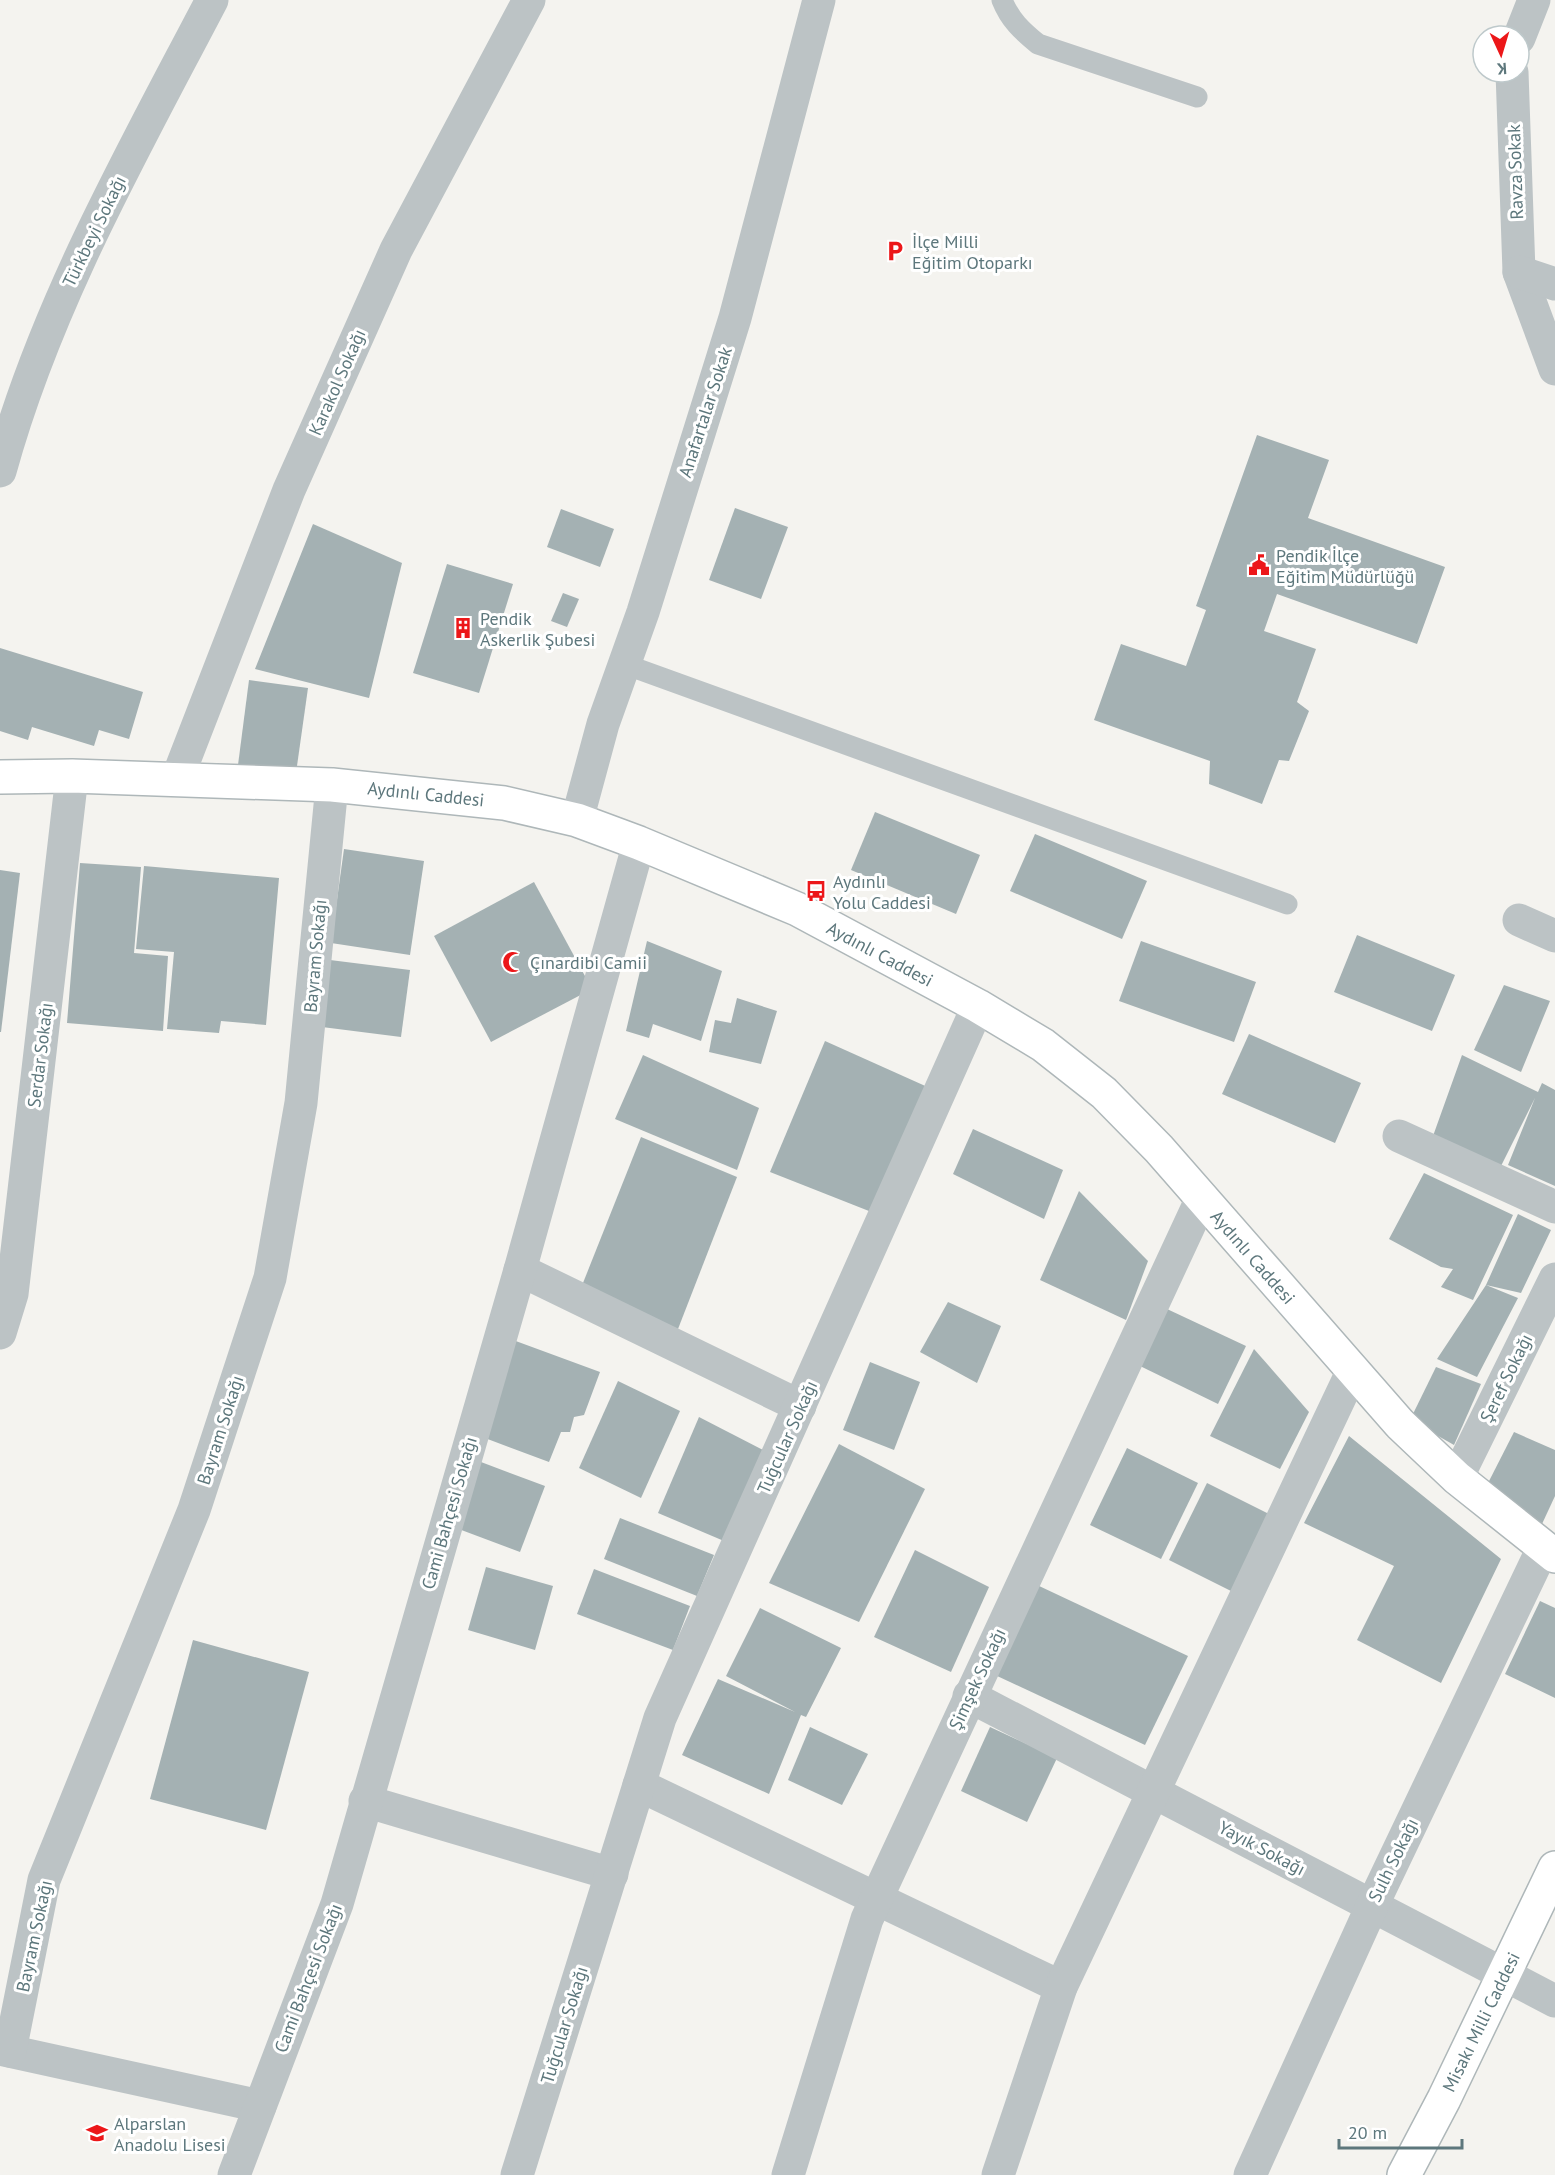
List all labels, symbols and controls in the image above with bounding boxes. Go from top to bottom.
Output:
north arrow [1471,24,1531,84]
text: K [1496,59,1508,79]
street label: Ravza Sokak [1502,124,1528,220]
street label: Türkbeyi Sokağı [57,172,131,290]
place label: İlçe Milli Eğitim Otoparkı [912,230,1033,274]
parking icon: İlçe Milli Eğitim Otoparkı [883,239,907,263]
street label: Karakol Sokağı [303,325,371,439]
street label: Anafartalar Sokak [673,343,737,480]
place label: Pendik İlçe Eğitim Müdürlüğü [1276,544,1414,588]
public building icon: Pendik İlçe Eğitim Müdürlüğü [1247,553,1271,577]
place label: Pendik Askerlik Şubesi [480,607,595,651]
building icon: Pendik Askerlik Şubesi [451,616,475,640]
street label: Aydınlı Caddesi [366,776,486,812]
place label: Aydınlı Yolu Caddesi [833,870,931,914]
bus stop icon: Aydınlı Yolu Caddesi [804,879,828,903]
street label: Bayram Sokağı [299,898,331,1014]
street label: Aydınlı Caddesi [823,916,937,992]
mosque icon: Çınardibi Camii [501,950,525,974]
place label: Çınardibi Camii [530,951,647,974]
street label: Serdar Sokağı [22,1001,58,1109]
street label: Aydınlı Caddesi [1206,1205,1300,1309]
street label: Şeref Sokağı [1475,1330,1537,1426]
street label: Bayram Sokağı [192,1372,248,1488]
street label: Tuğcular Sokağı [752,1377,822,1497]
street label: Cami Bahçesi Sokağı [416,1434,482,1592]
street label: Şimşek Sokağı [943,1624,1011,1734]
street label: Sulh Sokağı [1363,1814,1423,1906]
street label: Yayık Sokağı [1215,1816,1309,1880]
street label: Bayram Sokağı [11,1878,57,1994]
street label: Cami Bahçesi Sokağı [269,1900,347,2056]
street label: Misakı Milli Caddesi [1437,1948,1525,2096]
street label: Tuğcular Sokağı [535,1963,593,2087]
place label: Alparslan Anadolu Lisesi [114,2112,226,2156]
scale bar [1339,2112,1462,2150]
school or university icon: Alparslan Anadolu Lisesi [85,2121,109,2145]
text: 20 m [1348,2121,1387,2144]

